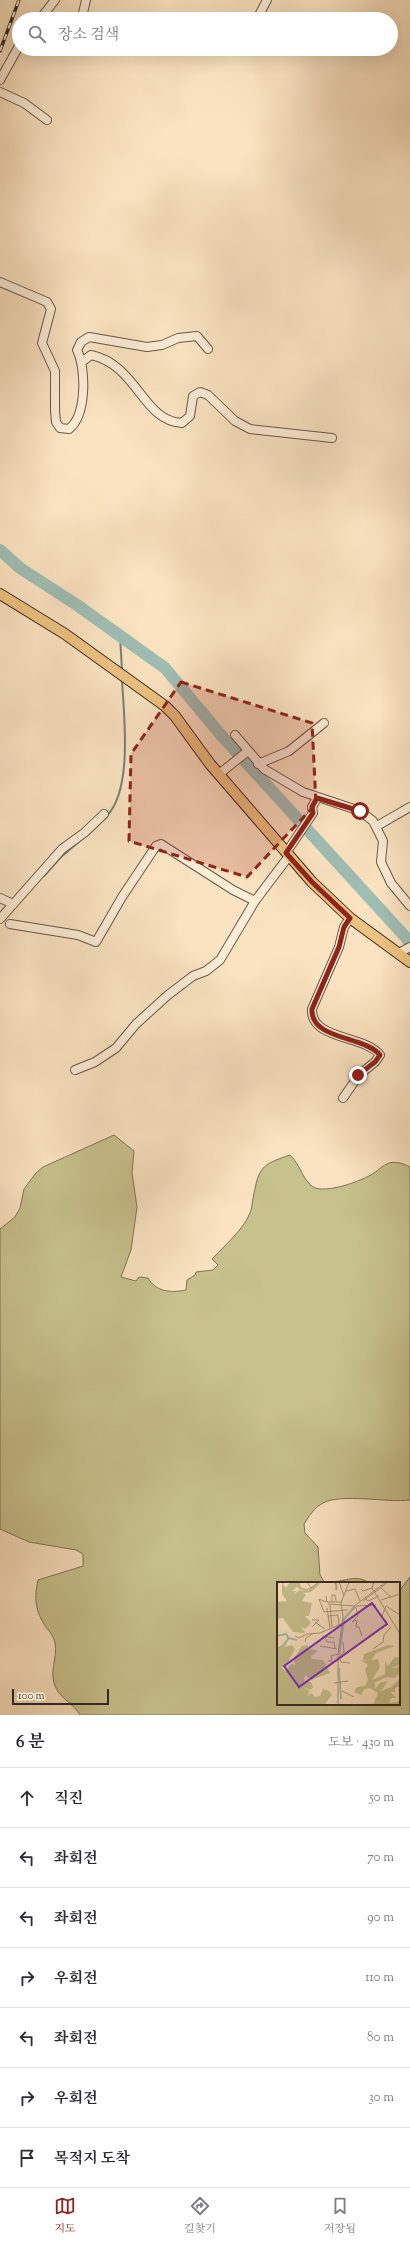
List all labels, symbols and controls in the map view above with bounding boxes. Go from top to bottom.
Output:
search box [12,12,398,56]
icon: search [26,23,48,45]
text: 장소 검색 [58,25,119,46]
route start [351,802,369,820]
route end [349,1066,367,1084]
inset map [277,1582,400,1705]
scale bar [12,1687,109,1706]
text: 100 m [18,1688,45,1704]
text: 6 분 [16,1731,45,1755]
text: 도보 · 430 m [328,1734,394,1752]
icon: ahead [16,1787,38,1809]
text: 직진 [54,1789,83,1810]
text: 50 m [369,1789,394,1807]
icon: left [16,1847,38,1869]
text: 좌회전 [54,1849,97,1870]
text: 70 m [367,1849,394,1867]
icon: left [16,1907,38,1929]
text: 좌회전 [54,1909,97,1930]
text: 90 m [367,1909,394,1927]
icon: right [16,1967,38,1989]
text: 우회전 [54,1969,97,1990]
text: 110 m [365,1969,394,1987]
icon: left [16,2027,38,2049]
text: 좌회전 [54,2029,97,2050]
text: 80 m [367,2029,394,2047]
icon: right [16,2087,38,2109]
text: 우회전 [54,2089,97,2110]
text: 30 m [368,2089,394,2107]
icon: arrive [16,2147,38,2169]
text: 목적지 도착 [54,2149,130,2170]
tab: 지도 [54,2195,76,2237]
tab: 길찾기 [184,2195,216,2237]
tab: 저장됨 [324,2195,356,2237]

